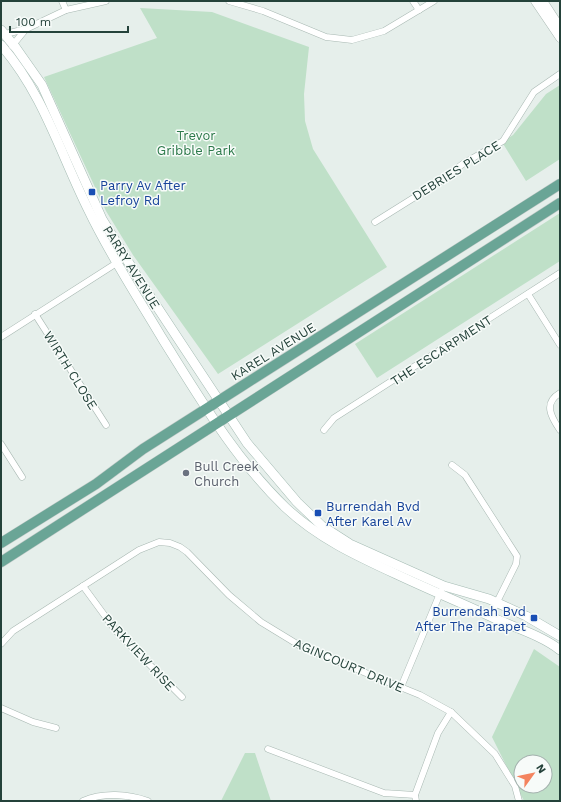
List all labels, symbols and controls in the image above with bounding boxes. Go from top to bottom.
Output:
scale bar [10,8,128,34]
text: 100 m [16,15,51,29]
park label: Trevor Gribble Park [157,128,236,158]
street label: DEBRIES PLACE [409,137,503,204]
place label: Parry Av After Lefroy Rd [100,178,186,208]
marker: Parry Av After Lefroy Rd [87,187,97,197]
street label: PARRY AVENUE [100,223,163,312]
street label: THE ESCARPMENT [388,312,495,389]
street label: KAREL AVENUE [228,319,318,383]
street label: WIRTH CLOSE [41,328,101,412]
place label: Bull Creek Church [194,459,259,489]
marker: Bull Creek Church [181,468,191,478]
place label: Burrendah Bvd After Karel Av [326,499,420,529]
marker: Burrendah Bvd After Karel Av [313,508,323,518]
place label: Burrendah Bvd After The Parapet [415,604,527,634]
street label: PARKVIEW RISE [99,611,178,694]
marker: Burrendah Bvd After The Parapet [529,613,539,623]
street label: AGINCOURT DRIVE [292,636,406,695]
north arrow [513,754,553,794]
text: N [533,762,549,776]

